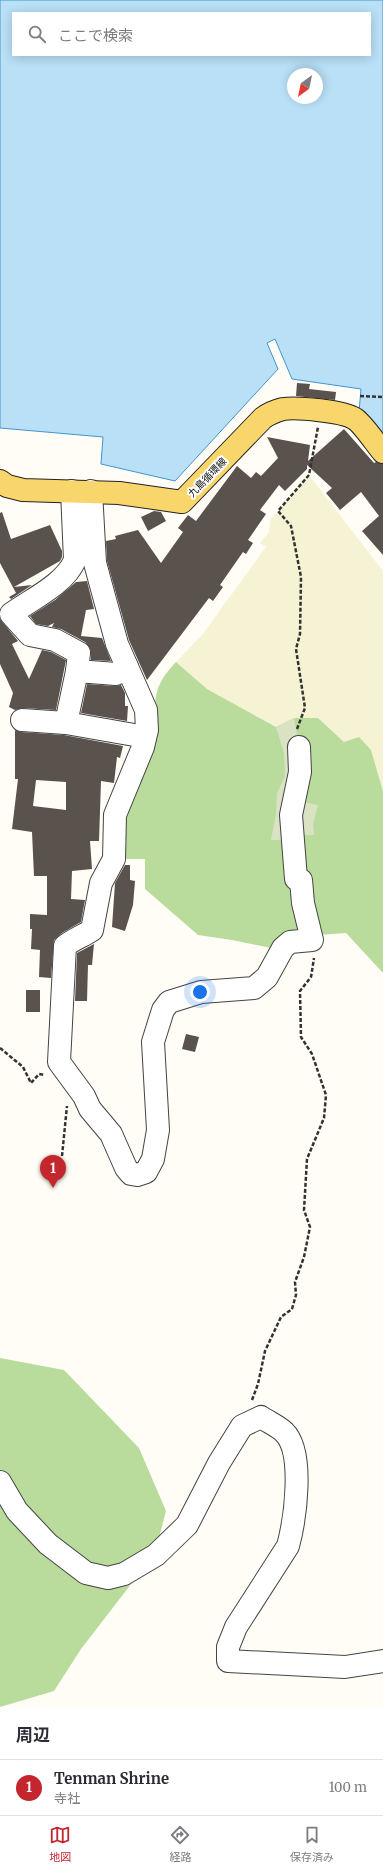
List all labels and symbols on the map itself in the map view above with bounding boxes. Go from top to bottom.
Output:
north arrow [287,68,323,104]
street label: 九島循環線 [185,455,229,500]
your location [190,982,210,1002]
pin: 1 [40,1155,66,1188]

